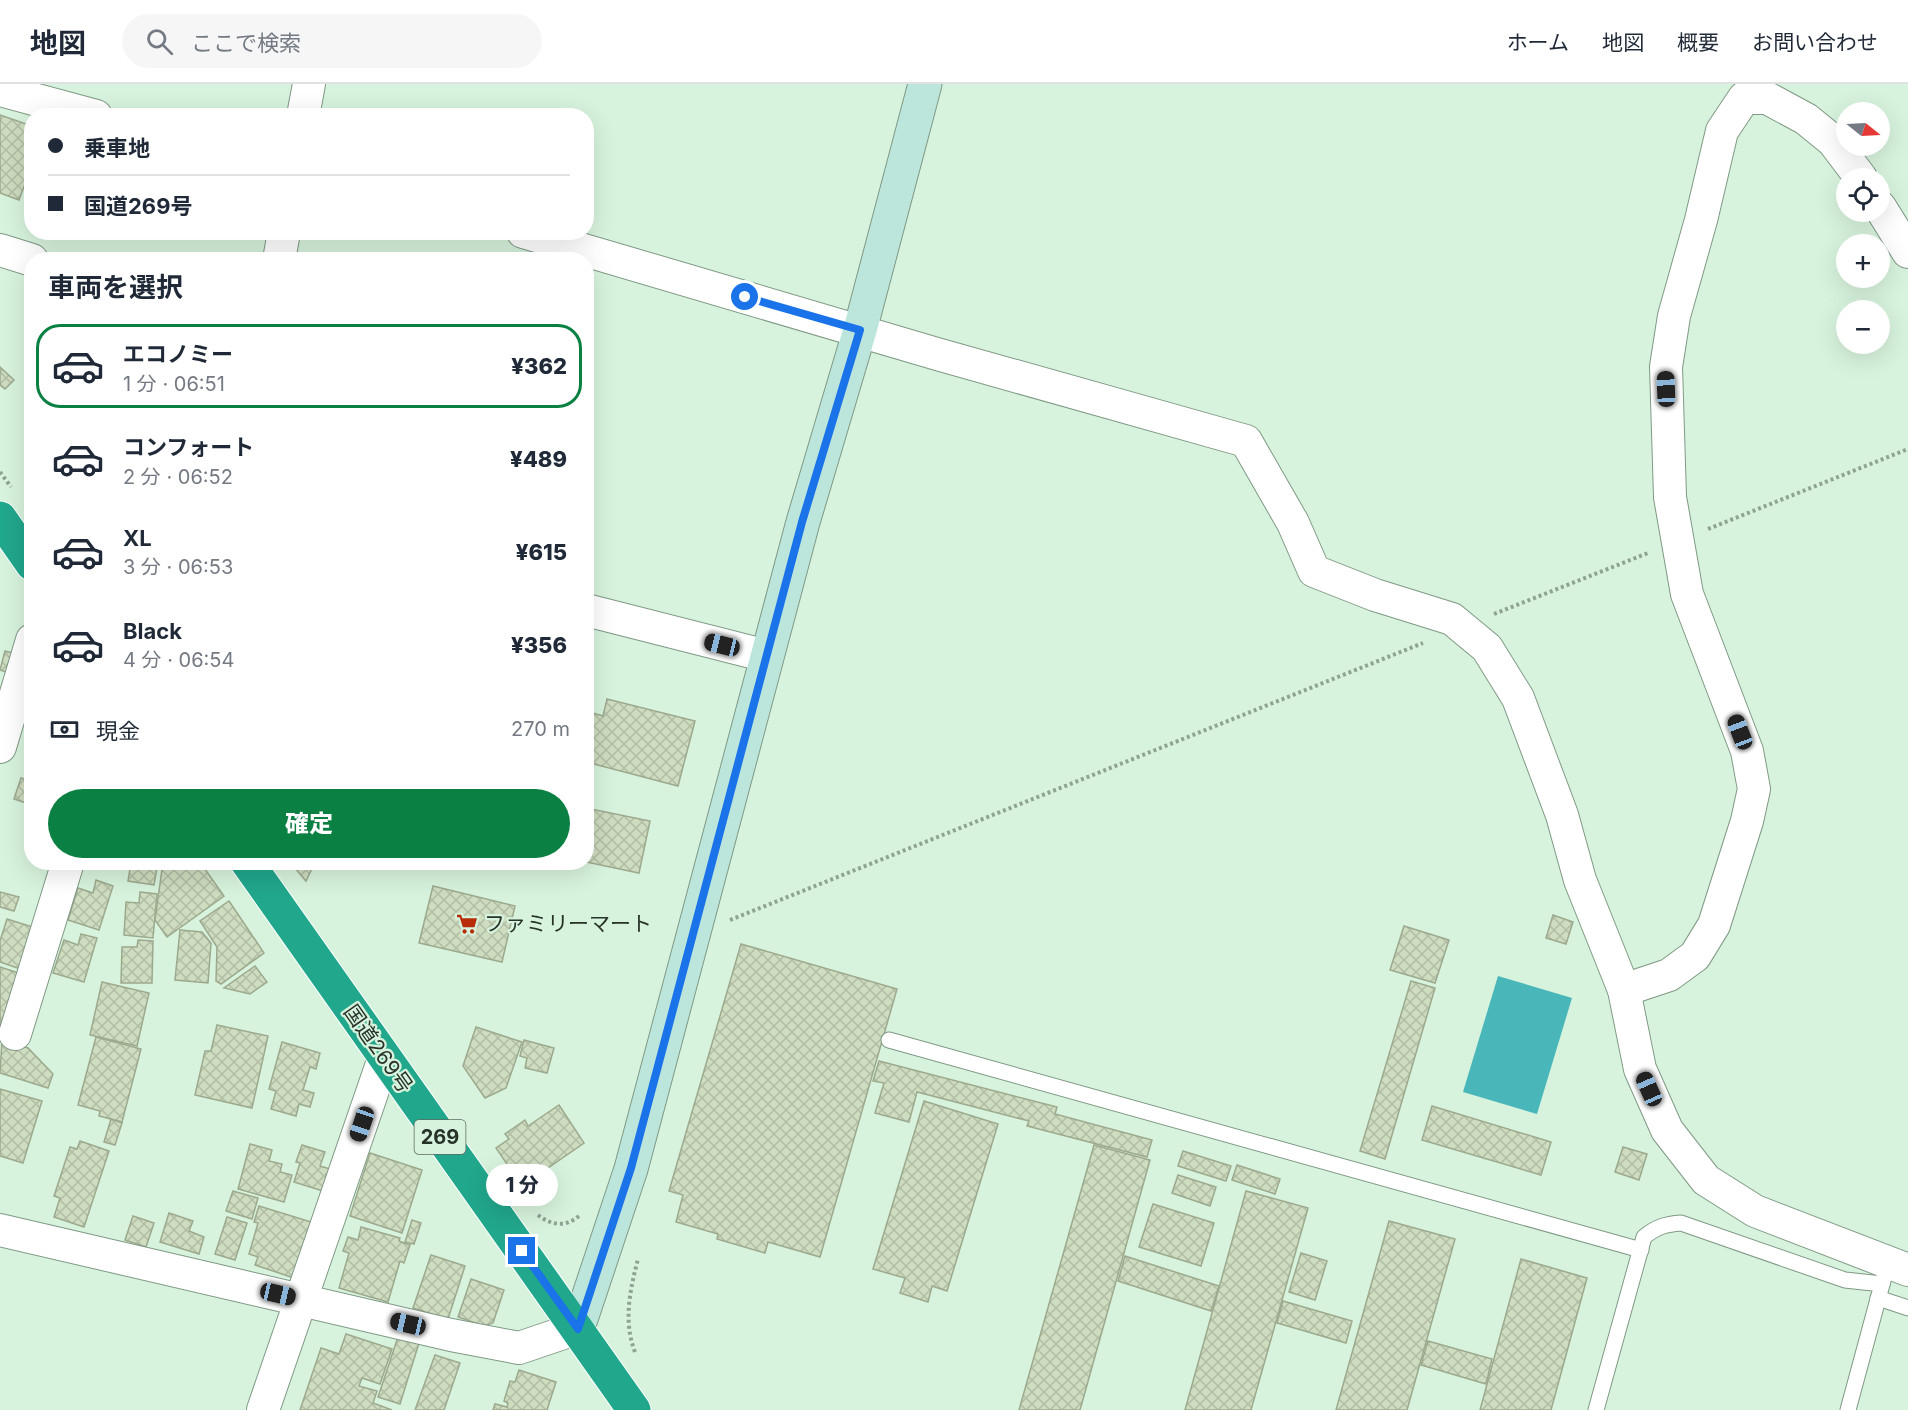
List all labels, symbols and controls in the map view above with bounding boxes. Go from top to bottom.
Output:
search box [122,14,542,68]
icon: search [143,25,176,58]
text: 地図 [30,26,86,60]
text: ここで検索 [191,30,301,56]
text: ホーム [1507,30,1569,55]
text: 地図 [1602,30,1644,55]
text: 概要 [1677,30,1719,55]
text: お問い合わせ [1752,30,1878,55]
north arrow [1836,102,1890,156]
map controls [1836,102,1890,354]
text: 乗車地 [84,135,150,161]
button: locate [1836,168,1890,222]
text: 国道269号 [84,193,192,219]
button: + [1836,234,1890,288]
text: 車両を選択 [48,271,183,304]
route start [731,283,758,310]
button: − [1836,300,1890,354]
icon: car [51,339,105,393]
text: エコノミー [123,341,233,367]
text: ¥362 [511,353,567,379]
car [1656,371,1676,407]
text: 1 分 · 06:51 [123,372,225,396]
icon: car [51,432,105,486]
text: コンフォート [123,434,254,460]
text: ¥489 [510,446,567,472]
text: 2 分 · 06:52 [123,465,233,489]
icon: car [51,525,105,579]
text: XL [123,525,152,551]
text: ¥615 [516,539,567,565]
text: 3 分 · 06:53 [123,555,233,579]
icon: car [51,618,105,672]
text: Black [123,618,182,644]
text: ¥356 [511,632,567,658]
car [702,632,742,658]
text: 4 分 · 06:54 [123,648,234,672]
car [1725,712,1755,752]
icon: cash [48,713,81,746]
text: 270 m [511,717,570,741]
text: 現金 [96,718,140,744]
button: 確定 [48,789,570,858]
place label: ファミリーマート [484,911,652,936]
supermarket icon: ファミリーマート [455,912,479,936]
street label: 国道269号 [339,1000,418,1098]
car [1633,1069,1665,1109]
car [348,1104,376,1144]
road number: 269 [414,1120,466,1154]
callout: 1 分 [486,1164,558,1206]
text: 1 分 [505,1173,539,1197]
route end [508,1237,535,1264]
car [258,1281,298,1307]
car [388,1311,428,1337]

